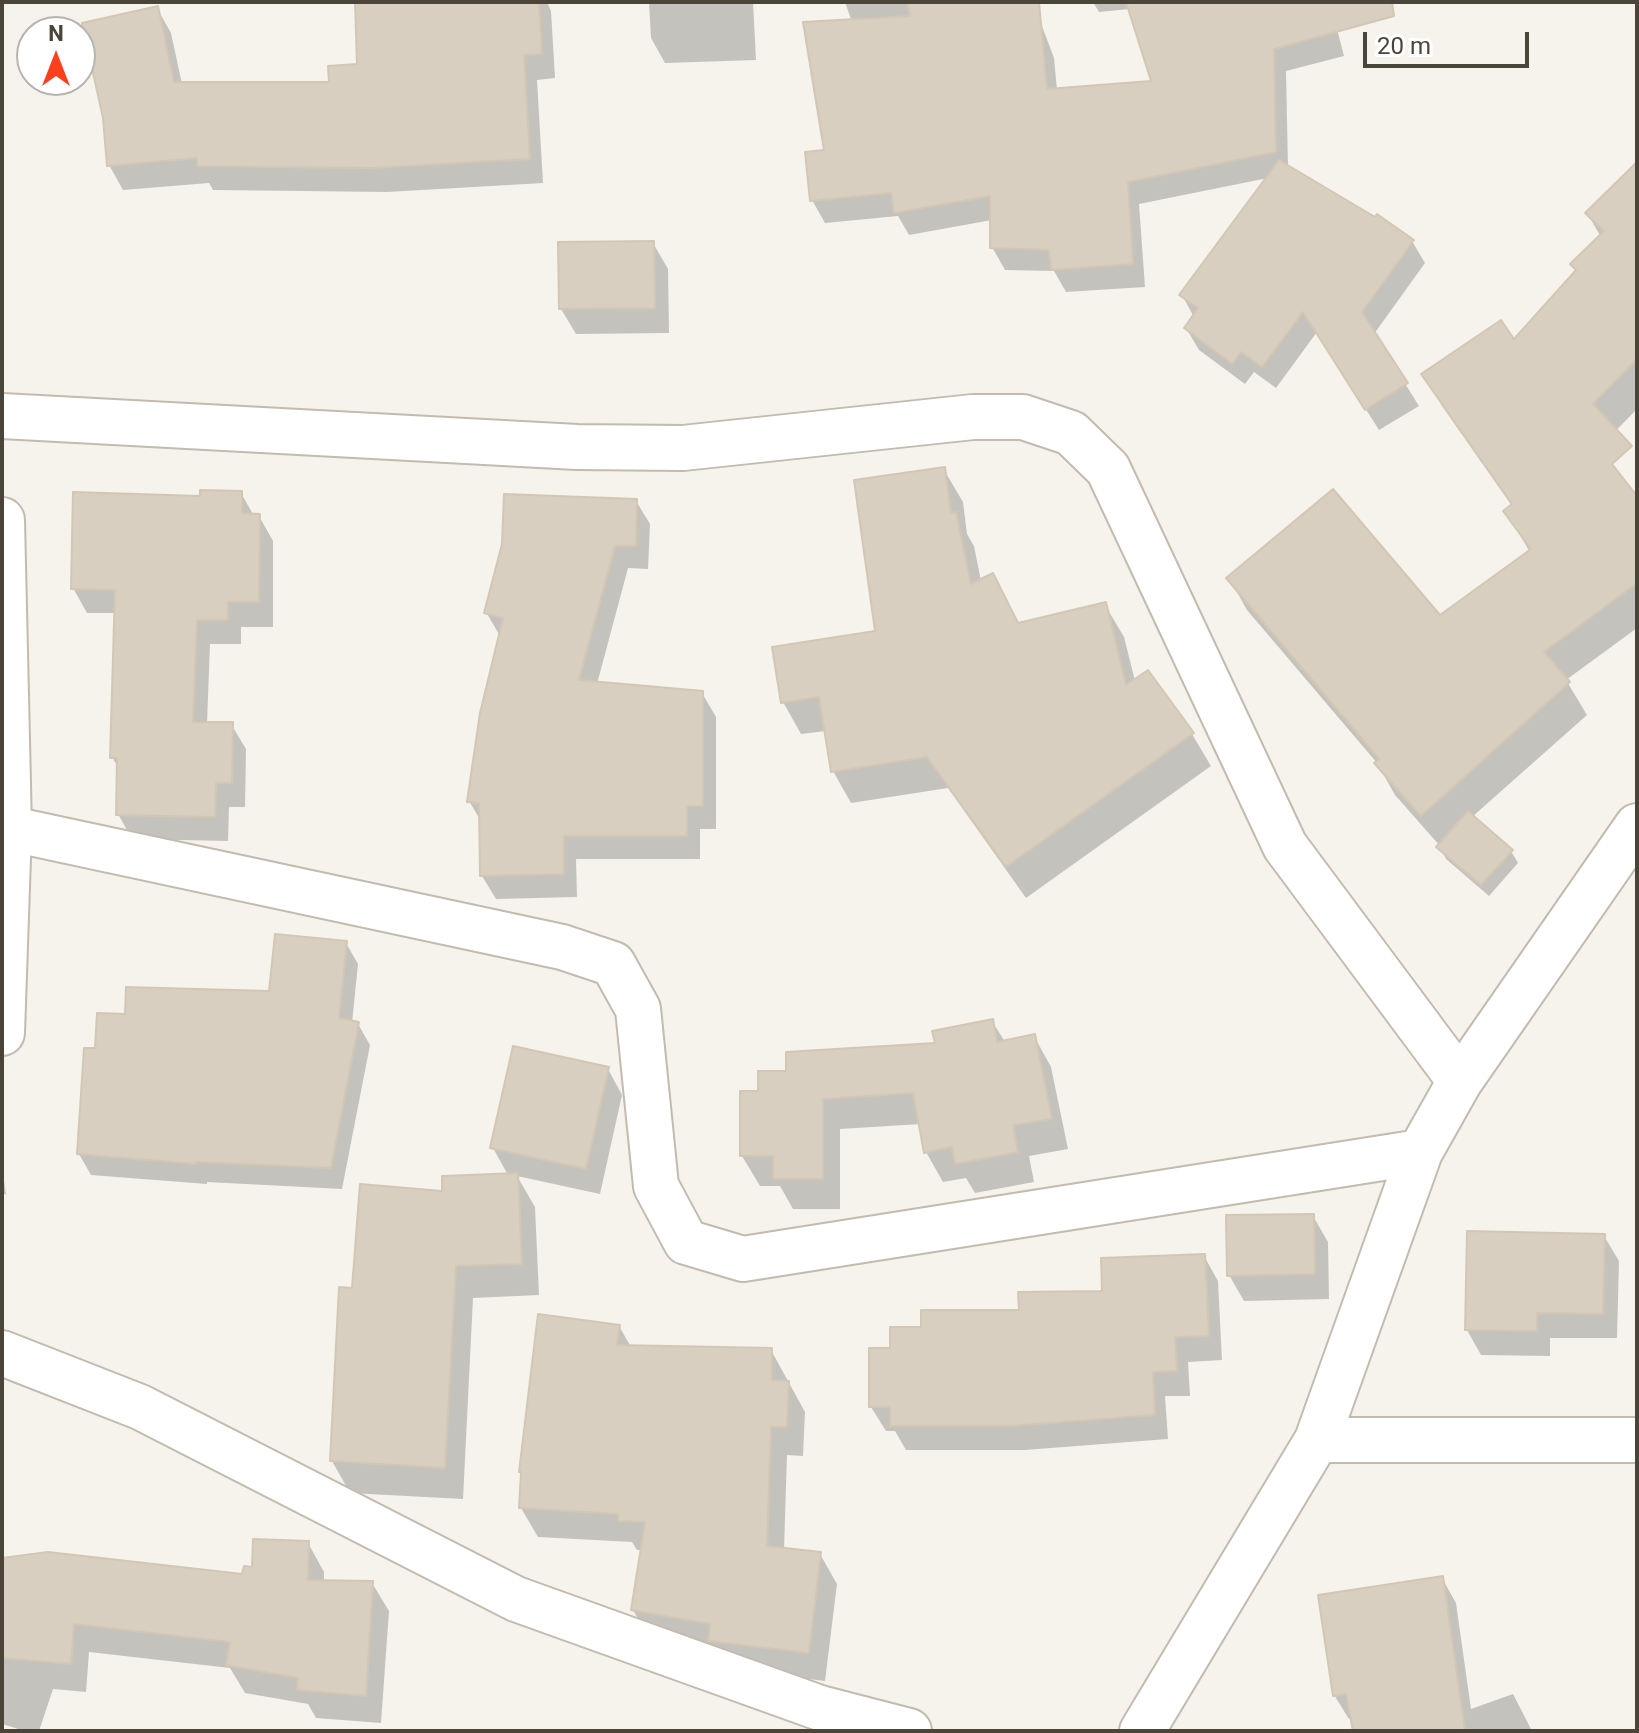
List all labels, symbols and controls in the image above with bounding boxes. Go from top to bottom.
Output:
north arrow [16,16,96,96]
scale bar [1367,16,1533,66]
text: N [48,21,64,46]
text: 20 m [1377,32,1431,60]

